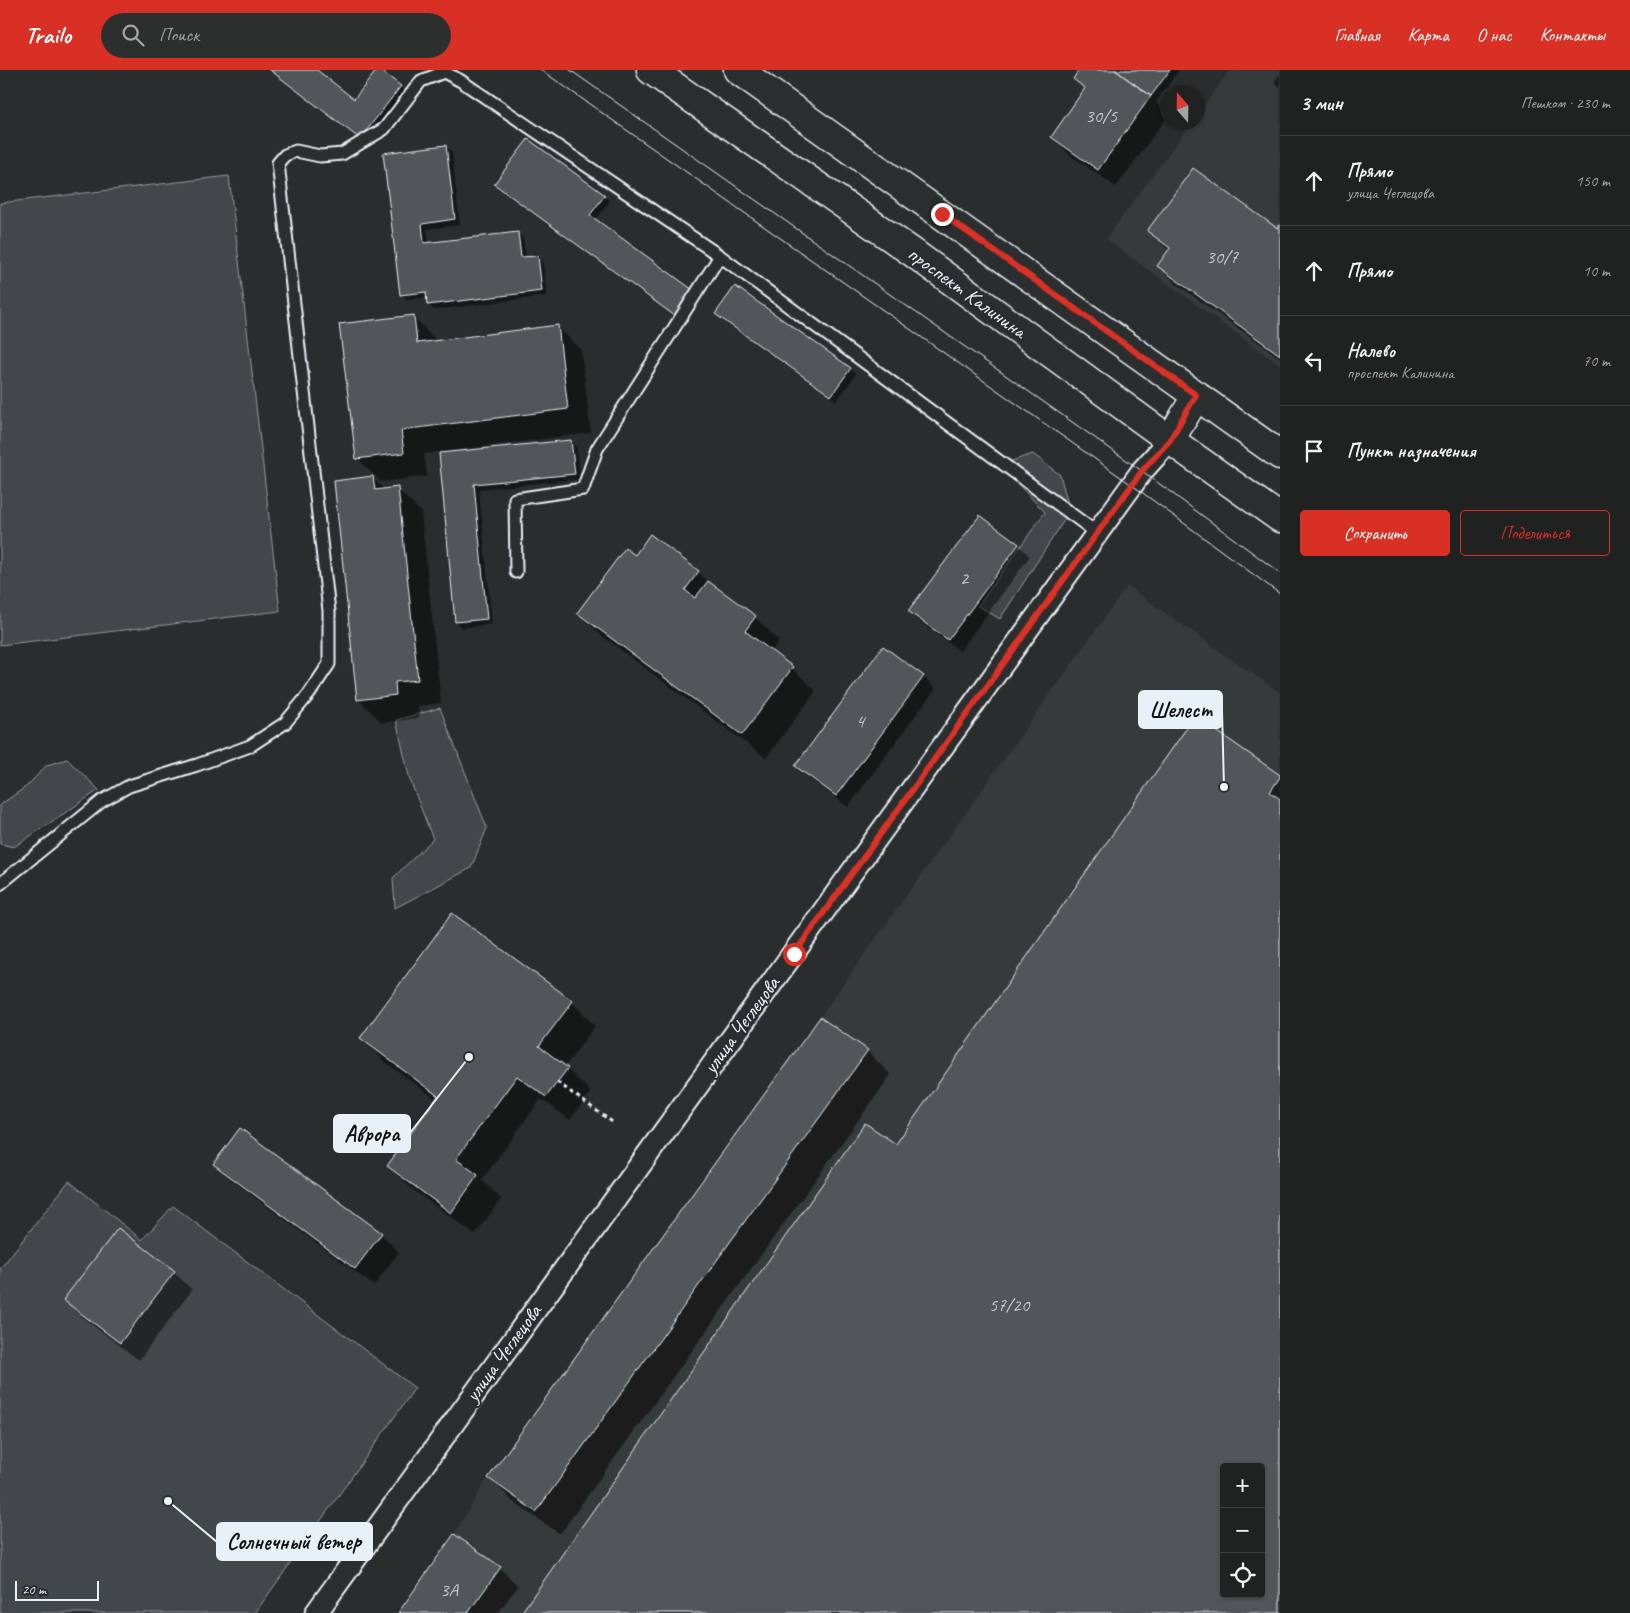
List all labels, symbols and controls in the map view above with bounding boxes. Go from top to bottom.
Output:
search box [101,13,451,58]
text: Trailo [25,20,71,50]
icon: search [119,21,147,49]
text: Поиск [159,23,199,47]
text: Главная [1335,24,1380,46]
text: Карта [1408,24,1449,46]
text: О нас [1477,24,1512,46]
text: Контакты [1540,24,1605,46]
north arrow [1160,85,1205,130]
text: 3 мин [1300,90,1343,116]
text: Пешком · 230 m [1521,93,1610,113]
house number: 30/5 [1085,104,1118,128]
text: Прямо [1347,159,1392,183]
icon: ahead [1300,167,1328,195]
text: 150 m [1576,171,1610,191]
text: улица Чеглецова [1347,183,1434,203]
route end [931,203,954,226]
street label: проспект Калинина [903,240,1033,345]
house number: 30/7 [1206,245,1239,269]
icon: ahead [1300,257,1328,285]
text: Прямо [1347,259,1392,283]
text: 10 m [1583,261,1610,281]
text: Налево [1347,339,1395,363]
icon: left [1300,347,1328,375]
text: 70 m [1583,351,1610,371]
text: проспект Калинина [1347,363,1454,383]
icon: arrive [1300,437,1328,465]
text: Пункт назначения [1347,439,1476,463]
button: Сохранить [1300,510,1450,556]
button: Поделиться [1460,510,1610,556]
house number: 2 [960,566,970,590]
callout: Шелест [1139,691,1222,728]
text: Шелест [1149,696,1213,724]
house number: 4 [856,709,867,733]
route start [783,943,806,966]
street label: улица Чеглецова [696,970,786,1080]
callout: Аврора [334,1115,410,1152]
text: Аврора [344,1120,401,1148]
house number: 57/20 [989,1293,1031,1317]
street label: улица Чеглецова [458,1298,548,1408]
map controls [1220,1463,1265,1598]
button: + [1220,1463,1265,1508]
button: − [1220,1508,1265,1553]
callout: Солнечный ветер [217,1523,372,1560]
text: Солнечный ветер [227,1528,363,1556]
button: locate [1220,1553,1265,1598]
scale bar [15,1578,99,1601]
house number: 3А [440,1578,460,1602]
text: 20 m [22,1581,46,1598]

